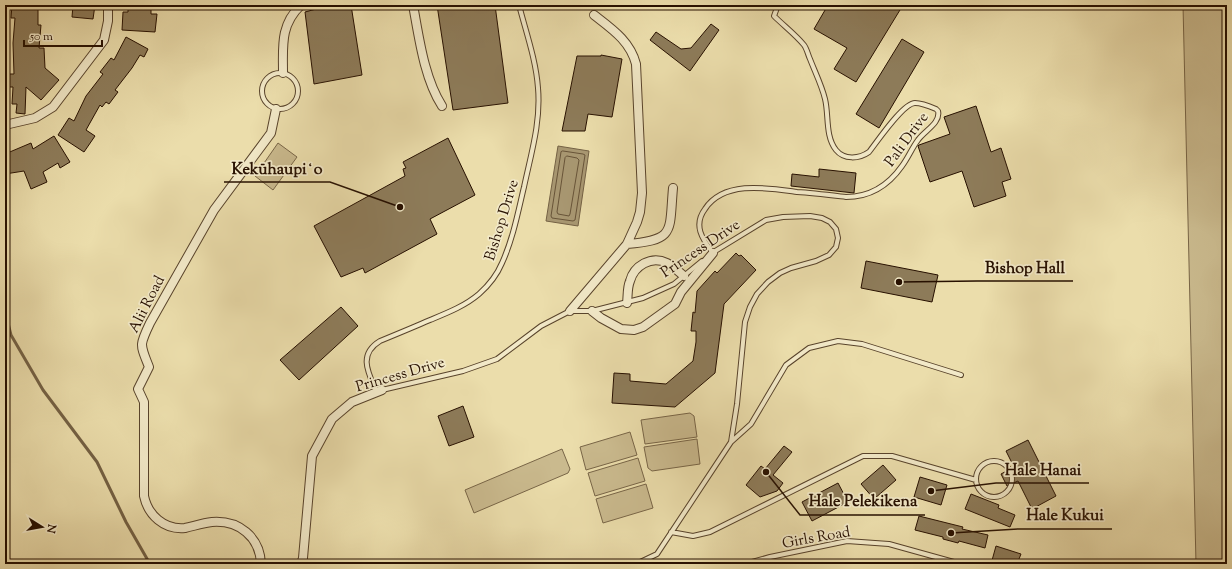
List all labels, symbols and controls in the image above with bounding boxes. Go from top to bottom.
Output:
scale bar [24,22,102,48]
text: 50 m [29,28,53,46]
street label: Pali Drive [880,108,934,171]
callout: Kekūhaupiʻo [224,154,330,182]
text: Kekūhaupiʻo [232,159,323,182]
street label: Bishop Drive [480,177,525,264]
street label: Princess Drive [657,215,745,284]
callout: Bishop Hall [977,253,1073,281]
text: Bishop Hall [985,258,1066,281]
street label: Alii Road [124,272,171,337]
street label: Princess Drive [353,353,447,398]
callout: Hale Hanai [996,455,1089,483]
text: Hale Hanai [1005,460,1082,483]
callout: Hale Pelekikena [800,487,925,515]
text: Hale Pelekikena [809,491,918,514]
callout: Hale Kukui [1018,501,1112,529]
text: Hale Kukui [1026,505,1104,528]
north arrow [22,507,62,547]
text: N [42,522,60,535]
street label: Girls Road [780,522,853,555]

